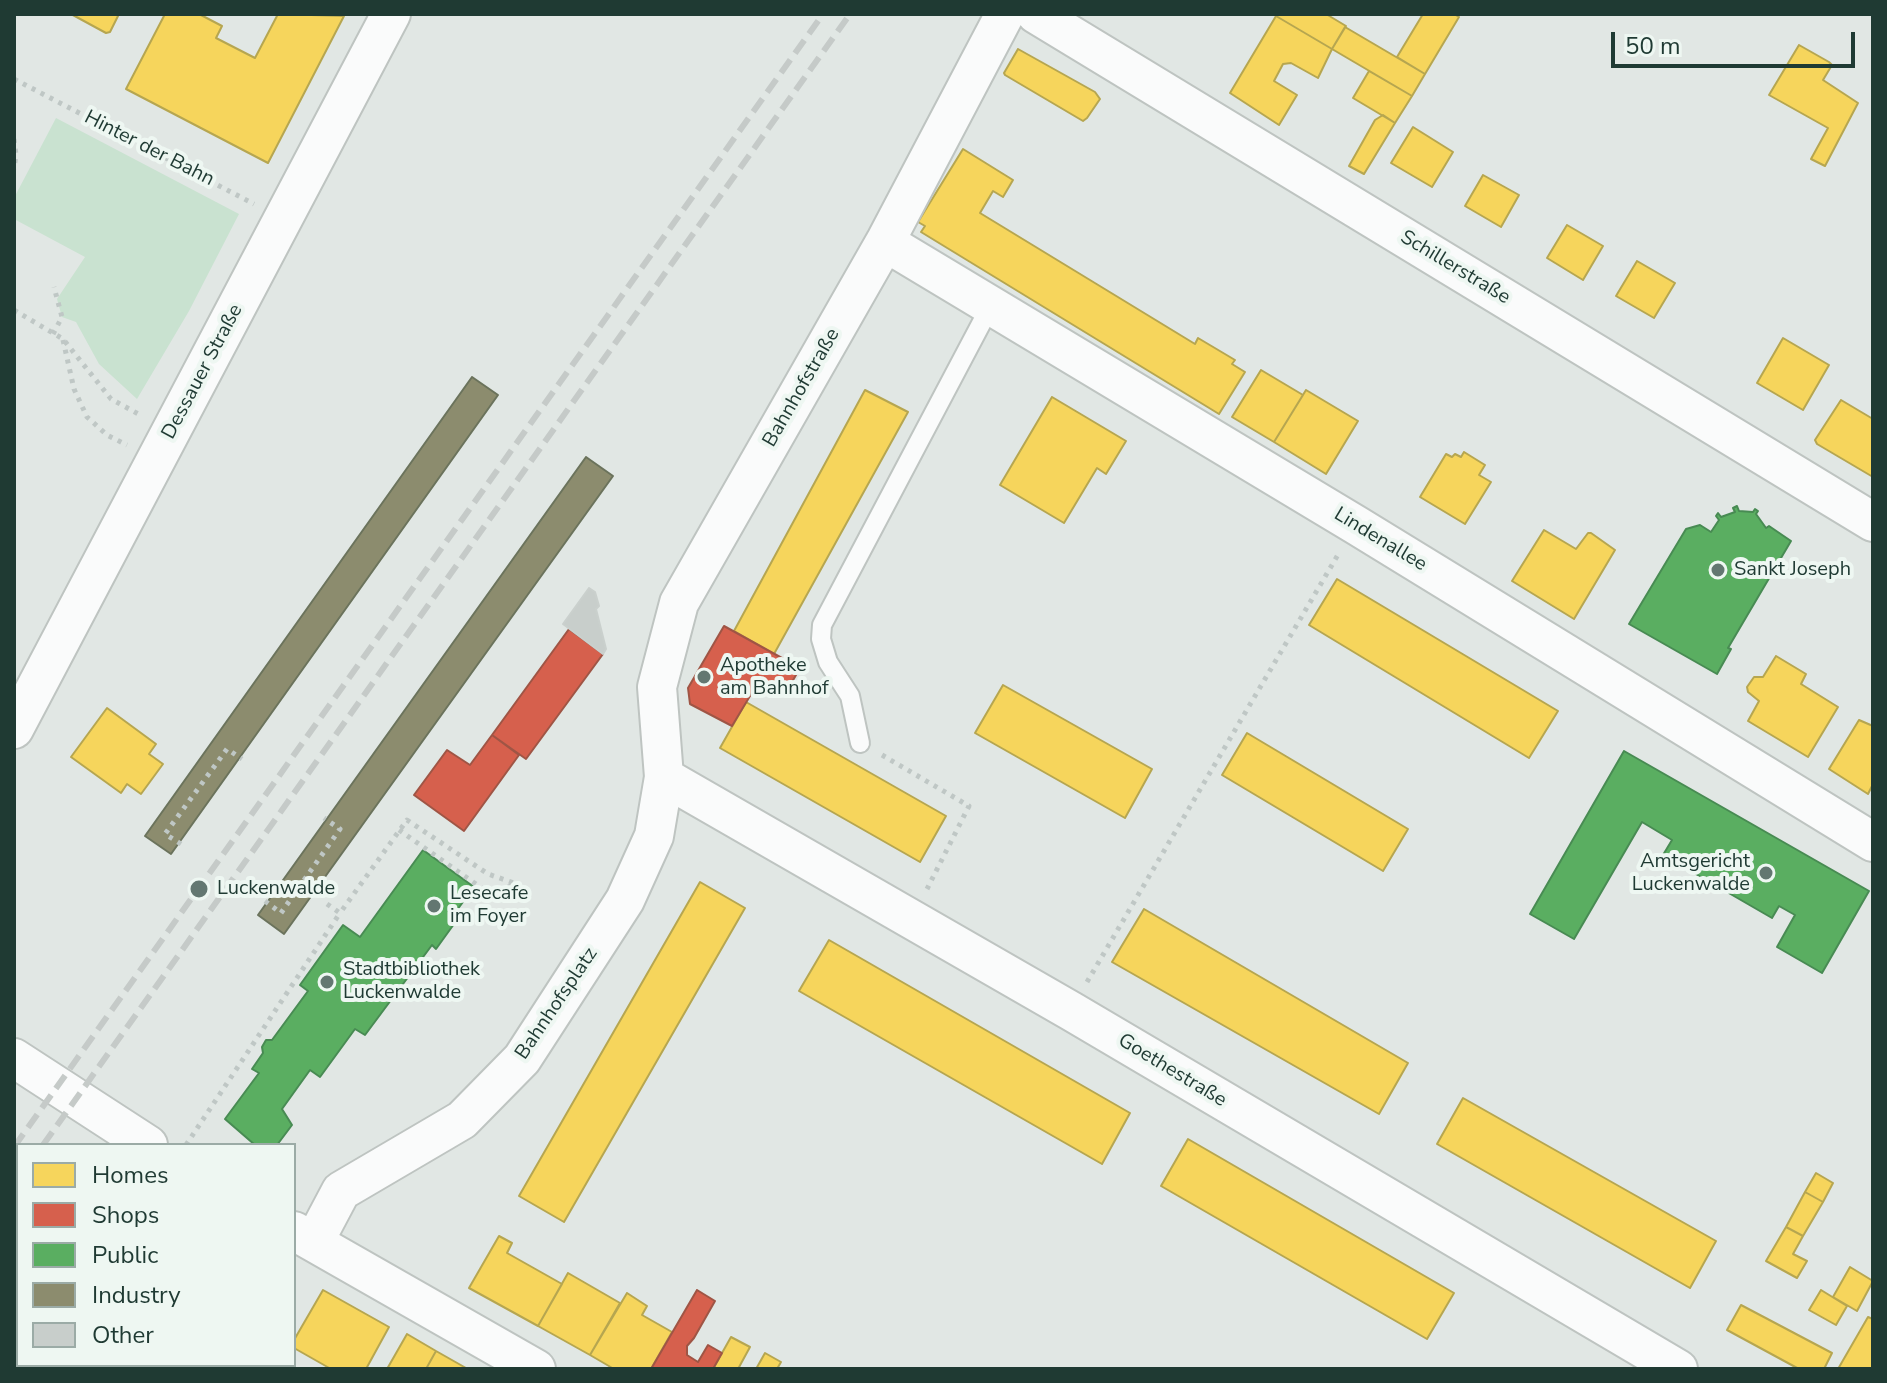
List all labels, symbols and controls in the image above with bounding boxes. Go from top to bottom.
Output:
scale bar [1615,16,1859,66]
text: 50 m [1625,30,1681,62]
street label: Hinter der Bahn [80,106,218,192]
street label: Schillerstraße [1396,226,1514,310]
street label: Dessauer Straße [157,300,249,444]
street label: Bahnhofstraße [758,324,846,452]
street label: Lindenallee [1329,503,1431,577]
place label: Sankt Joseph [1734,558,1851,582]
marker: Sankt Joseph [1709,561,1727,579]
place label: Apotheke am Bahnhof [720,654,829,701]
marker: Apotheke am Bahnhof [695,668,713,686]
place label: Amtsgericht Luckenwalde [1632,850,1750,897]
marker: Amtsgericht Luckenwalde [1757,864,1775,882]
place label: Luckenwalde [217,877,335,901]
marker: Luckenwalde [188,878,210,900]
place label: Lesecafe im Foyer [450,882,528,929]
marker: Lesecafe im Foyer [425,897,443,915]
street label: Bahnhofsplatz [511,943,603,1065]
place label: Stadtbibliothek Luckenwalde [343,958,480,1005]
marker: Stadtbibliothek Luckenwalde [318,973,336,991]
street label: Goethestraße [1113,1029,1231,1113]
legend [16,1143,296,1367]
text: Homes [92,1159,168,1191]
text: Shops [92,1199,159,1231]
text: Public [92,1239,158,1271]
text: Industry [92,1279,181,1311]
text: Other [92,1319,154,1351]

